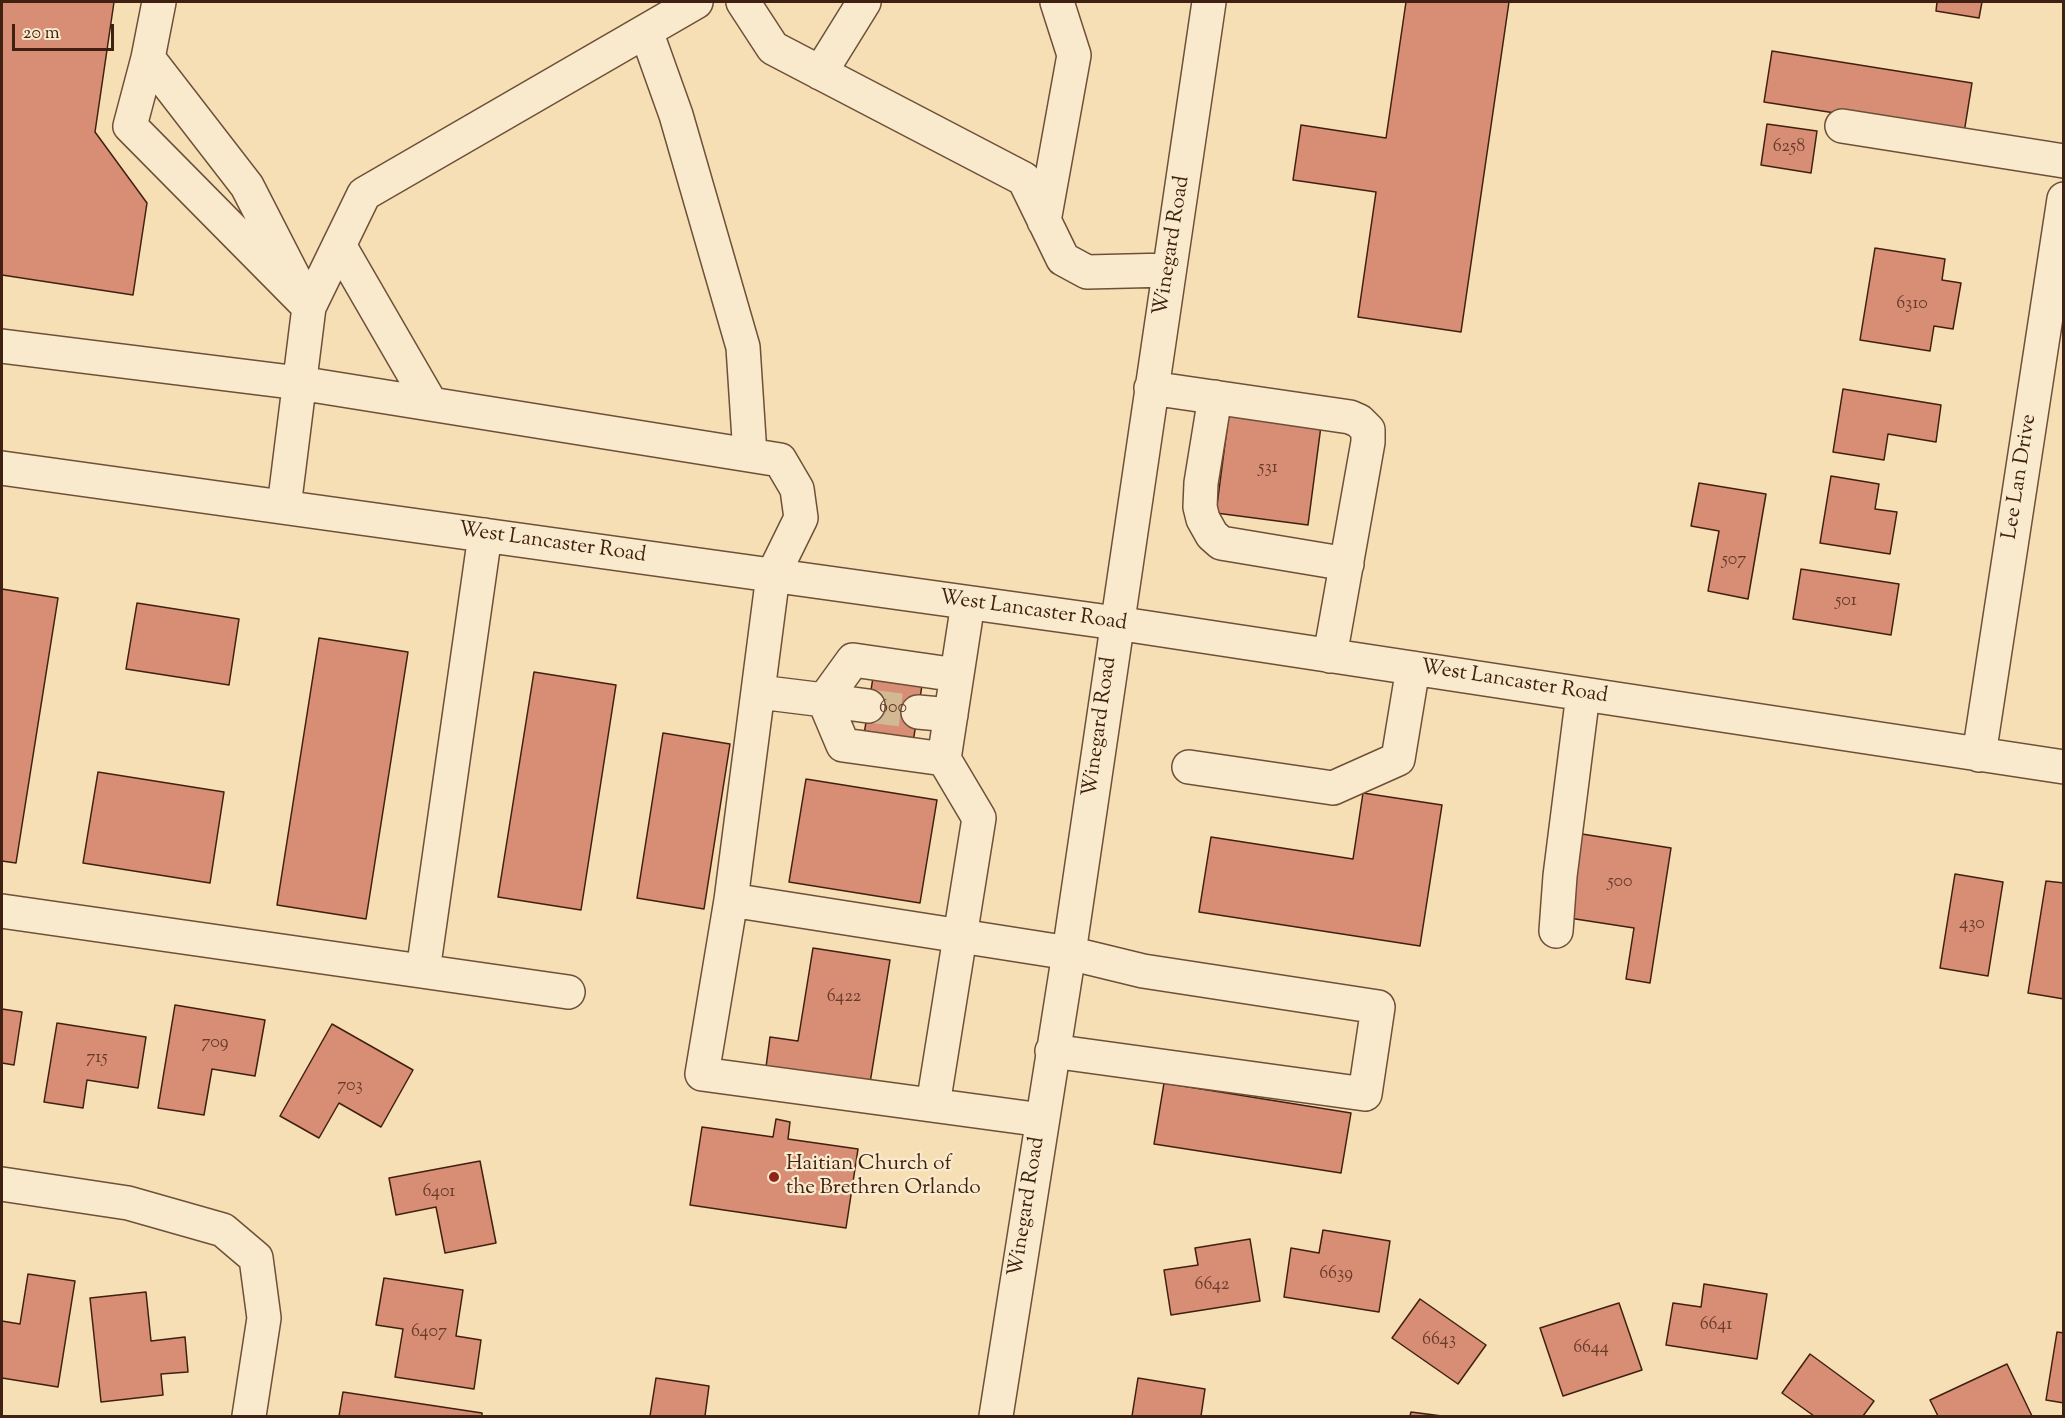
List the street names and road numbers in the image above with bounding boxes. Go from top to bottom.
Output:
street label: Winegard Road [1150,174,1196,318]
street label: Lee Lan Drive [1999,413,2043,541]
street label: West Lancaster Road [456,518,648,570]
street label: West Lancaster Road [937,586,1129,638]
street label: Winegard Road [1079,655,1123,799]
street label: West Lancaster Road [1418,656,1610,710]
street label: Winegard Road [1005,1135,1051,1279]

